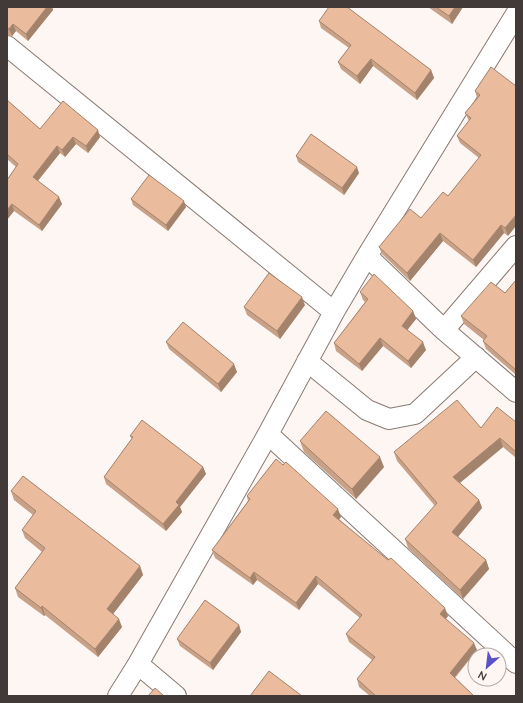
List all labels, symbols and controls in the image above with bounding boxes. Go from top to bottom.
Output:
north arrow [467,647,507,687]
text: N [475,668,489,684]

